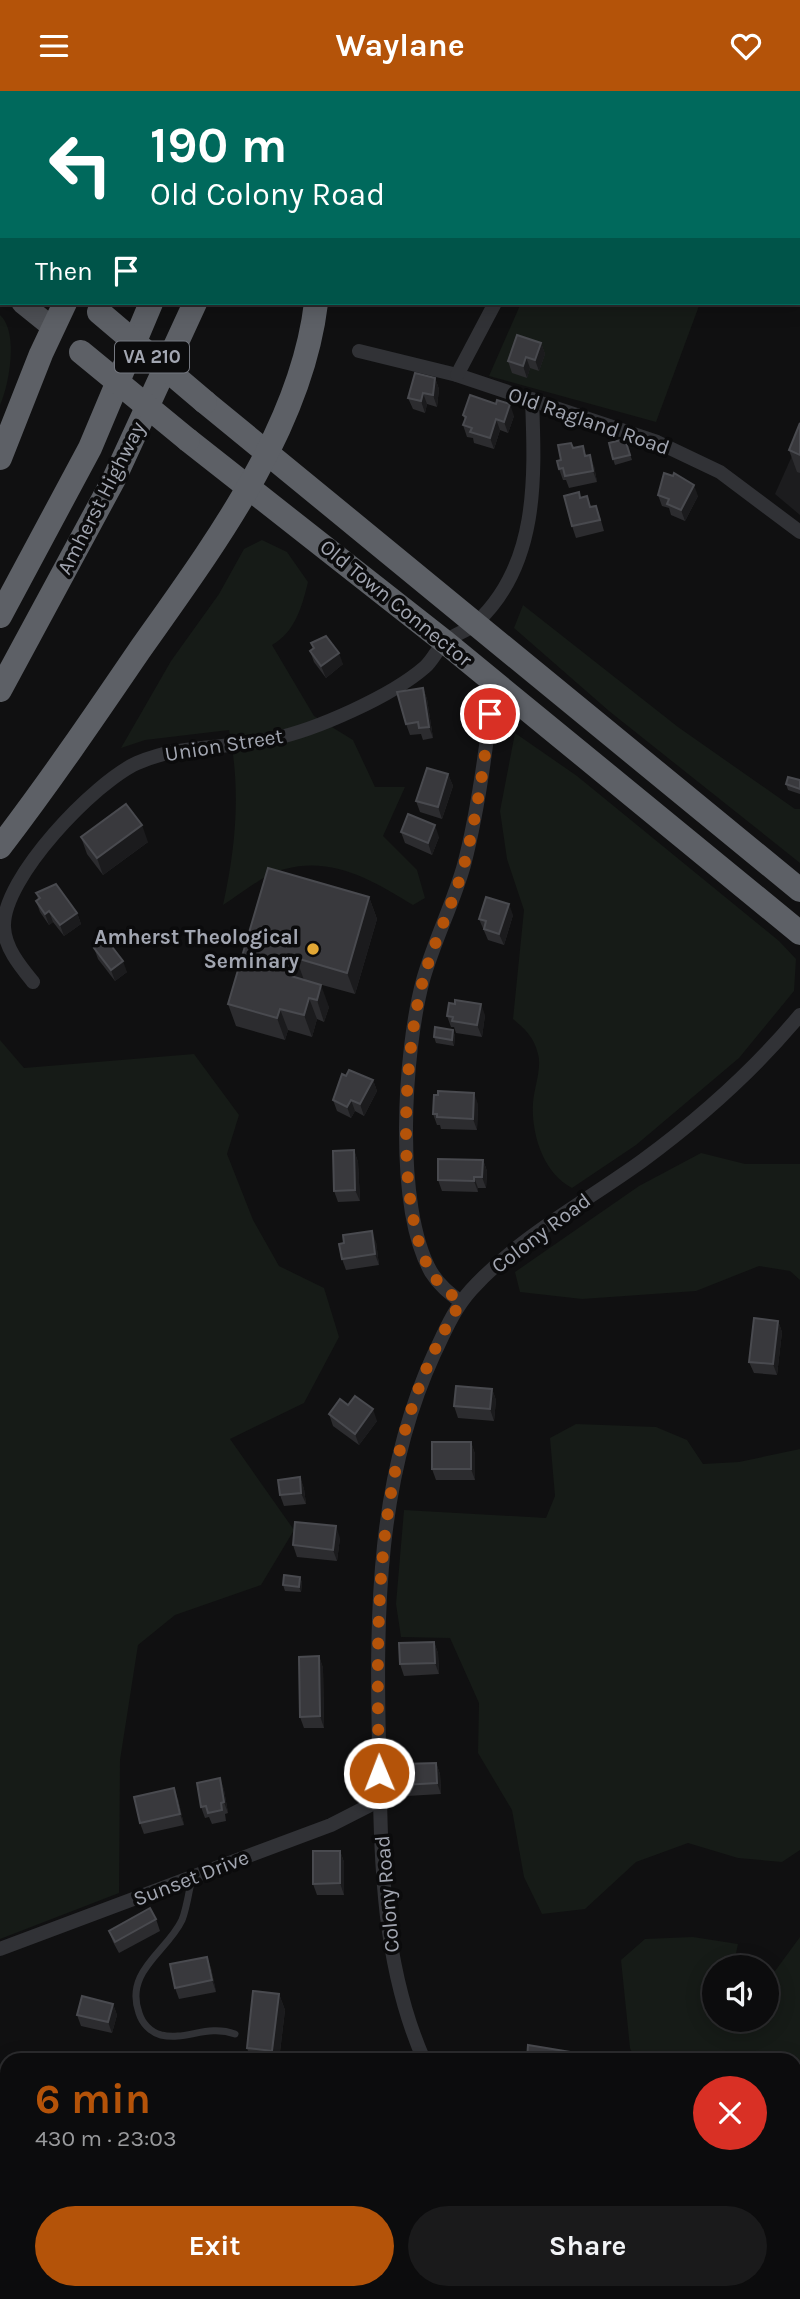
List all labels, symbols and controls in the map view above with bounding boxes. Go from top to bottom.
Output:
icon: menu [35,27,73,65]
text: Waylane [335,27,465,64]
icon: heart [727,27,765,65]
text: 190 m [150,117,287,174]
icon: left [35,119,126,210]
text: Old Colony Road [150,176,385,213]
icon: arrive [107,252,145,290]
text: Then [35,256,93,287]
road number: VA 210 [115,341,189,373]
street label: Old Ragland Road [505,382,673,460]
street label: Amherst Highway [52,417,150,578]
street label: Old Town Connector [315,534,477,672]
pin [460,684,520,744]
icon: arrive [471,695,509,733]
street label: Union Street [163,724,285,766]
place label: Amherst Theological Seminary [94,925,299,973]
marker: Amherst Theological Seminary [305,941,321,957]
street label: Colony Road [487,1188,595,1278]
position arrow [342,1736,416,1810]
street label: Colony Road [370,1834,404,1954]
street label: Sunset Drive [130,1845,252,1911]
map controls [702,1955,779,2032]
button: sound [702,1955,779,2032]
text: 6 min [35,2074,151,2124]
button: close [693,2076,767,2150]
text: 430 m · 23:03 [35,2125,177,2152]
button: Exit [35,2206,394,2286]
button: Share [408,2206,767,2286]

